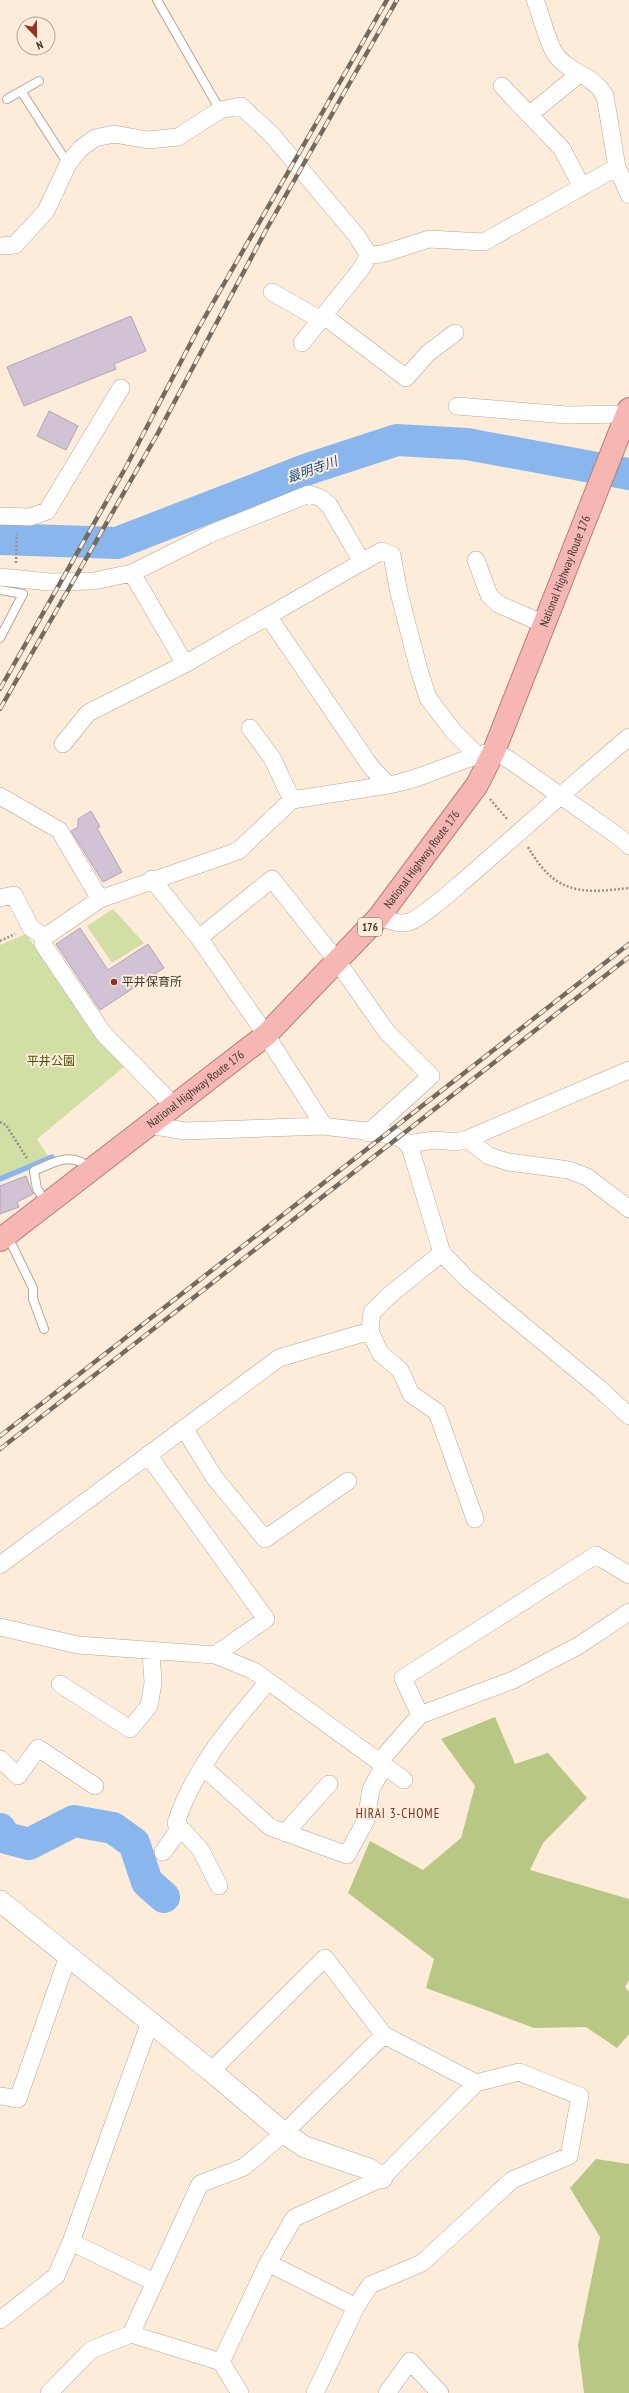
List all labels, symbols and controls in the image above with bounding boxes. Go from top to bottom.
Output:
north arrow [16,16,56,56]
text: N [34,38,45,53]
water label: 最明寺川 [285,452,341,486]
street label: National Highway Route 176 [536,513,593,629]
street label: National Highway Route 176 [380,807,463,911]
road number: 176 [358,918,382,936]
place label: 平井保育所 [122,974,182,989]
marker: 平井保育所 [109,977,119,987]
street label: National Highway Route 176 [144,1047,247,1131]
park label: 平井公園 [27,1053,75,1068]
district label: HIRAI 3-CHOME [356,1805,440,1822]

